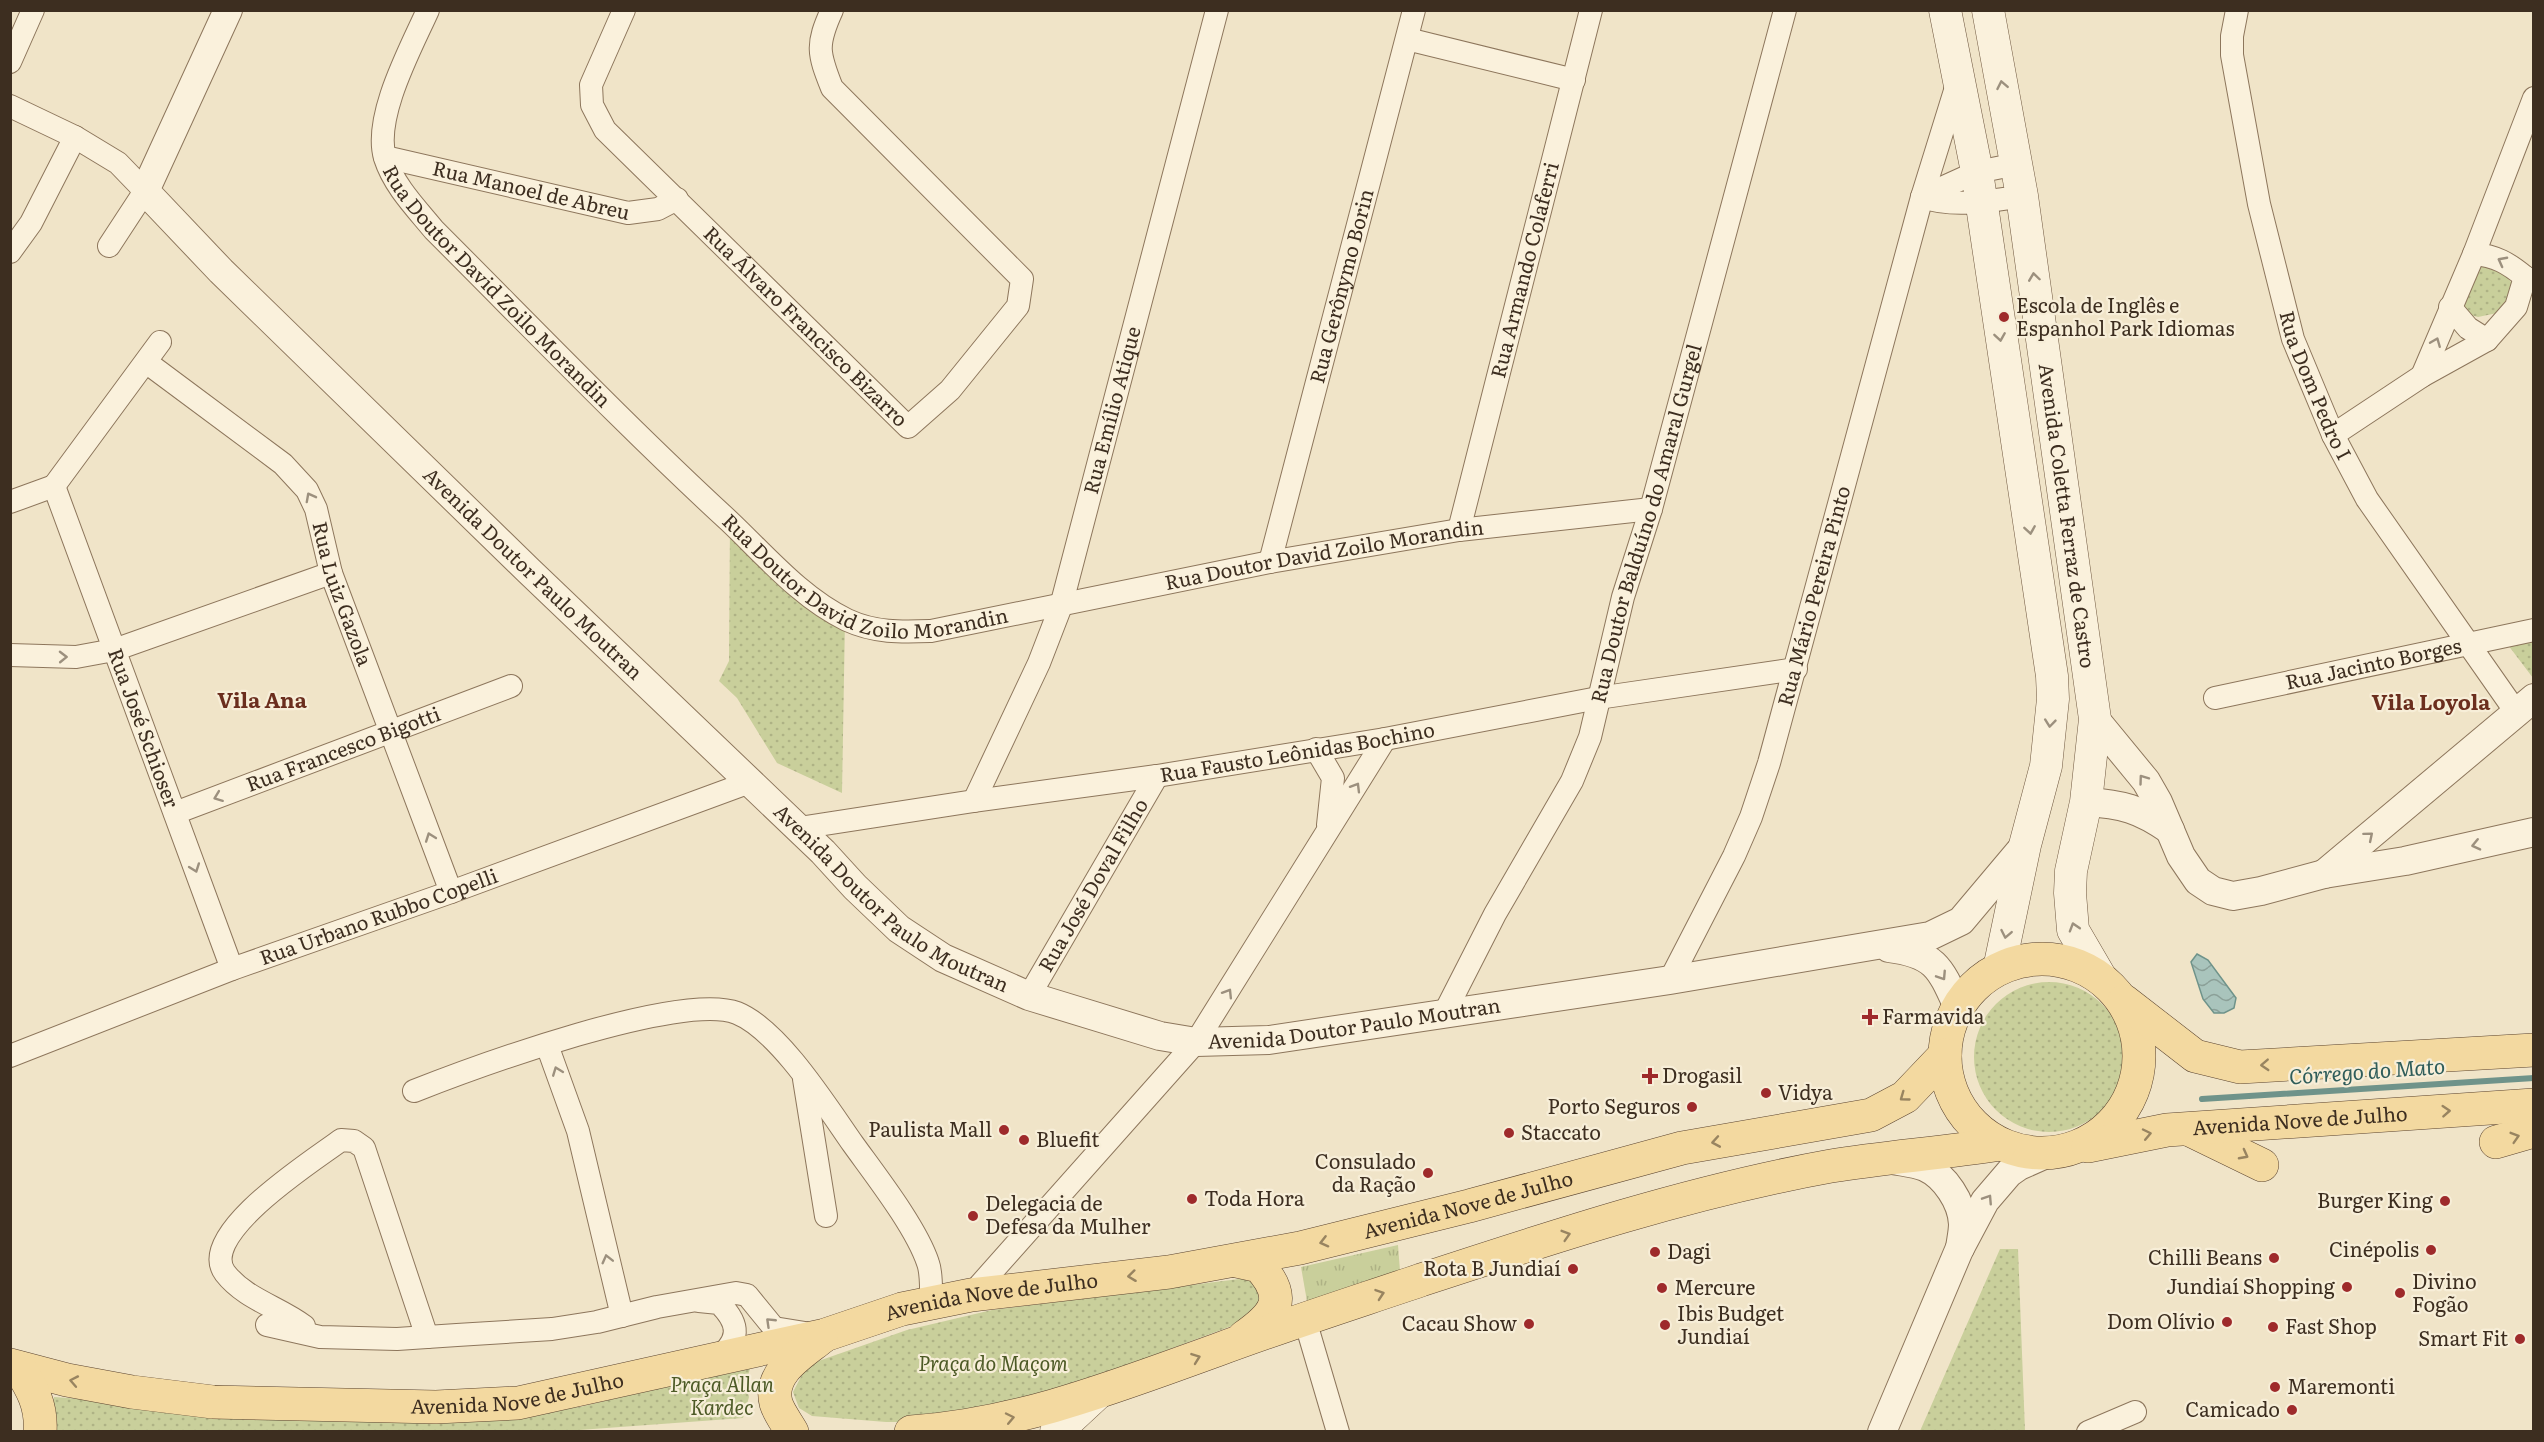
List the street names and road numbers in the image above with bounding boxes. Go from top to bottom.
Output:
street label: Rua Manoel de Abreu [430,151,634,226]
street label: Rua Armando Colaferri [1481,158,1565,381]
street label: Rua Doutor David Zoilo Morandin [377,159,619,413]
street label: Rua Gerônymo Borin [1300,185,1380,386]
street label: Rua Álvaro Francisco Bizarro [698,218,916,433]
street label: Rua Dom Pedro I [2273,307,2360,464]
street label: Rua Emílio Atique [1074,322,1147,497]
street label: Rua Doutor Balduíno do Amaral Gurgel [1581,340,1708,706]
street label: Avenida Coletta Ferraz de Castro [2033,361,2105,670]
street label: Avenida Doutor Paulo Moutran [418,459,651,685]
street label: Rua Mário Pereira Pinto [1768,482,1856,709]
street label: Rua Doutor David Zoilo Morandin [717,505,1011,645]
street label: Rua Doutor David Zoilo Morandin [1162,510,1485,596]
street label: Rua Luiz Gazola [306,518,382,670]
street label: Rua Jacinto Borges [2282,629,2464,696]
street label: Rua José Schioser [102,643,188,812]
street label: Rua Francesco Bigotti [241,697,445,798]
street label: Rua Fausto Leônidas Bochino [1157,713,1437,788]
street label: Rua José Doval Filho [1029,792,1154,977]
street label: Avenida Doutor Paulo Moutran [768,796,1014,998]
street label: Rua Urbano Rubbo Copelli [255,859,502,971]
street label: Avenida Doutor Paulo Moutran [1207,989,1502,1055]
street label: Avenida Nove de Julho [2191,1097,2408,1141]
street label: Avenida Nove de Julho [1360,1161,1576,1245]
street label: Avenida Nove de Julho [880,1263,1099,1327]
street label: Avenida Nove de Julho [410,1363,626,1420]

